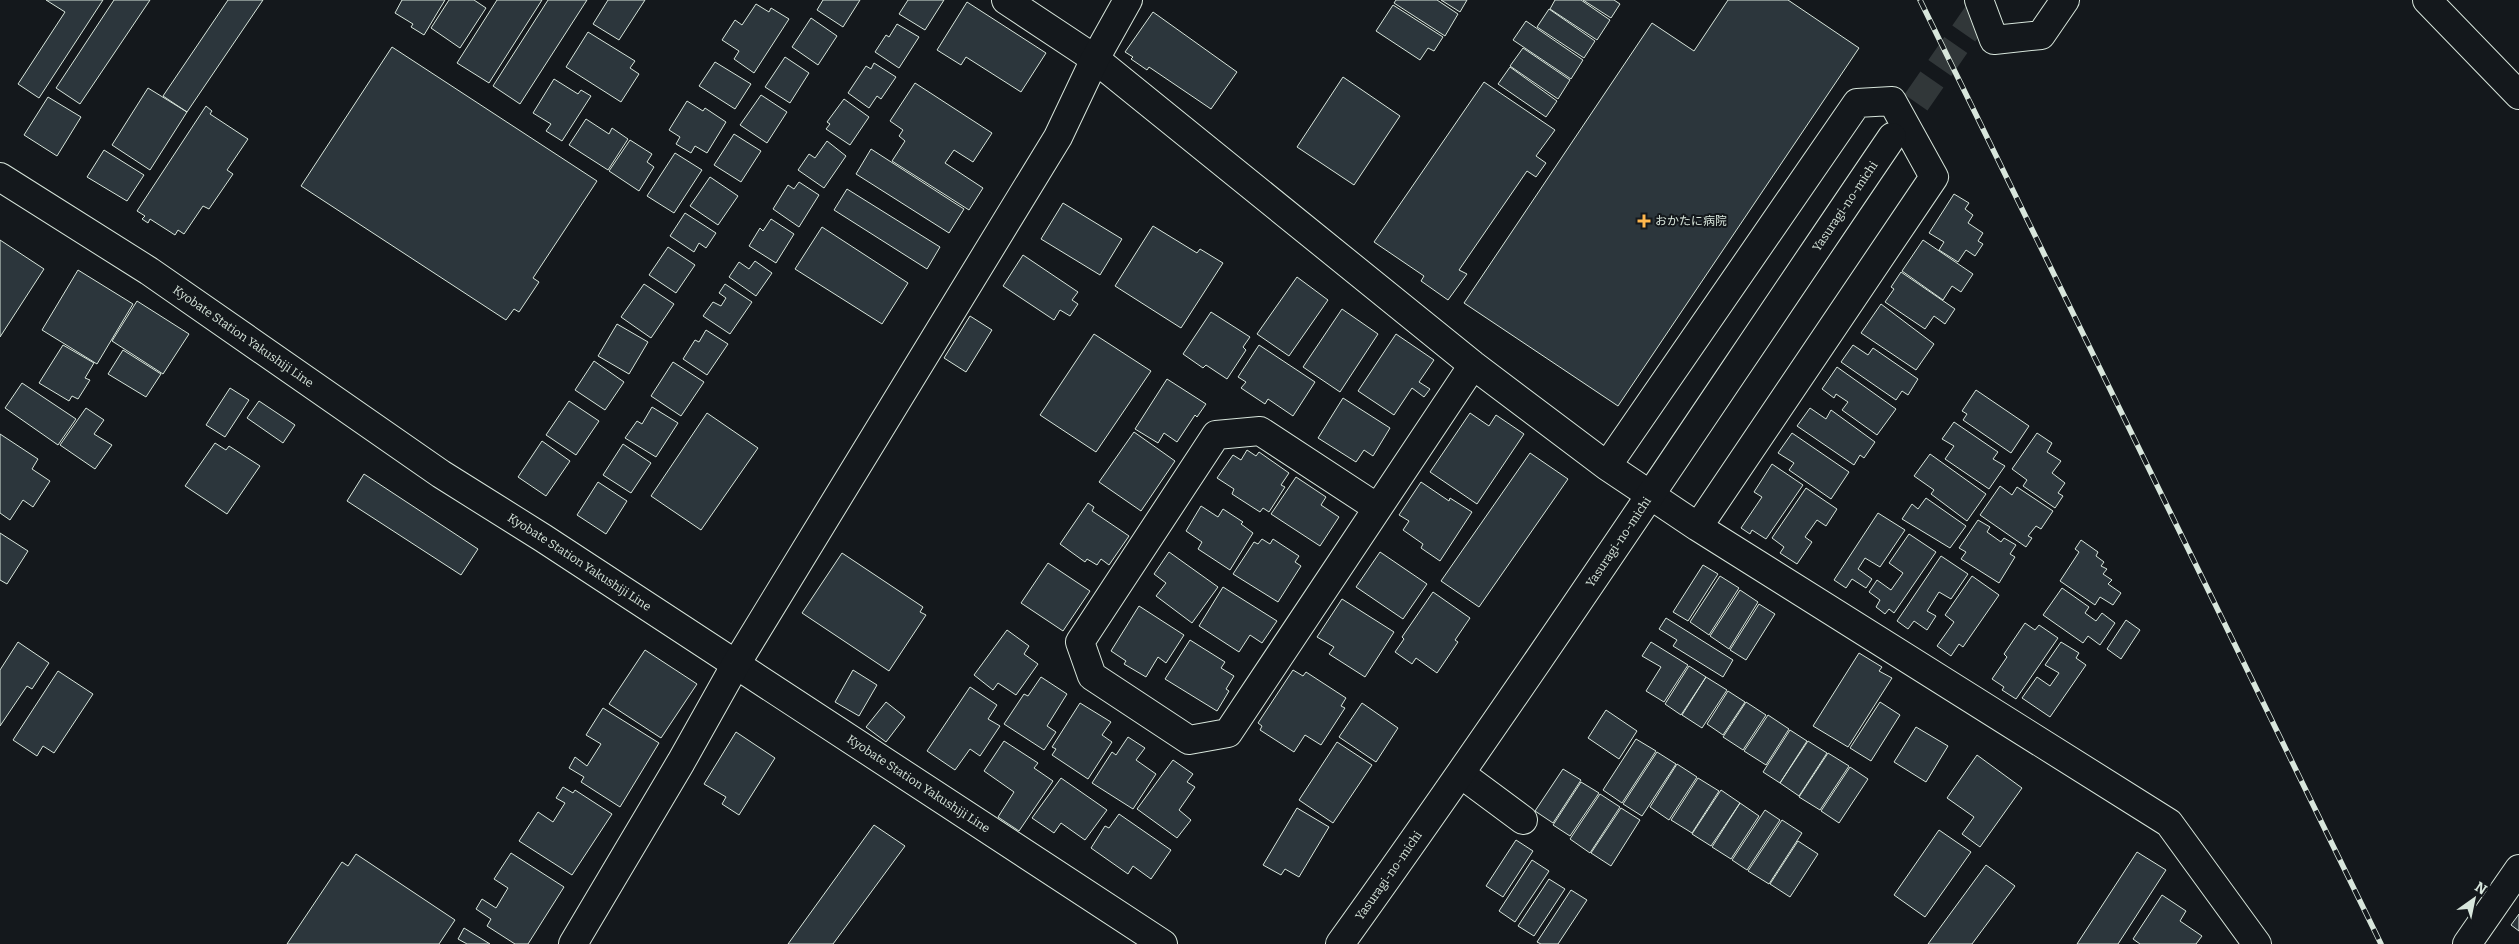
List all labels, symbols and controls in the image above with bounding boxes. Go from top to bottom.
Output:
street label: Yasuragi-no-michi [1810,158,1881,254]
marker: おかたに病院 [1637,214,1651,228]
place label: おかたに病院 [1655,214,1727,228]
street label: Kyobate Station Yakushiji Line [170,283,316,390]
street label: Yasuragi-no-michi [1583,494,1654,590]
street label: Kyobate Station Yakushiji Line [505,511,654,614]
street label: Kyobate Station Yakushiji Line [844,732,993,836]
street label: Yasuragi-no-michi [1352,828,1425,923]
north arrow [2449,874,2499,924]
text: N [2472,878,2490,899]

